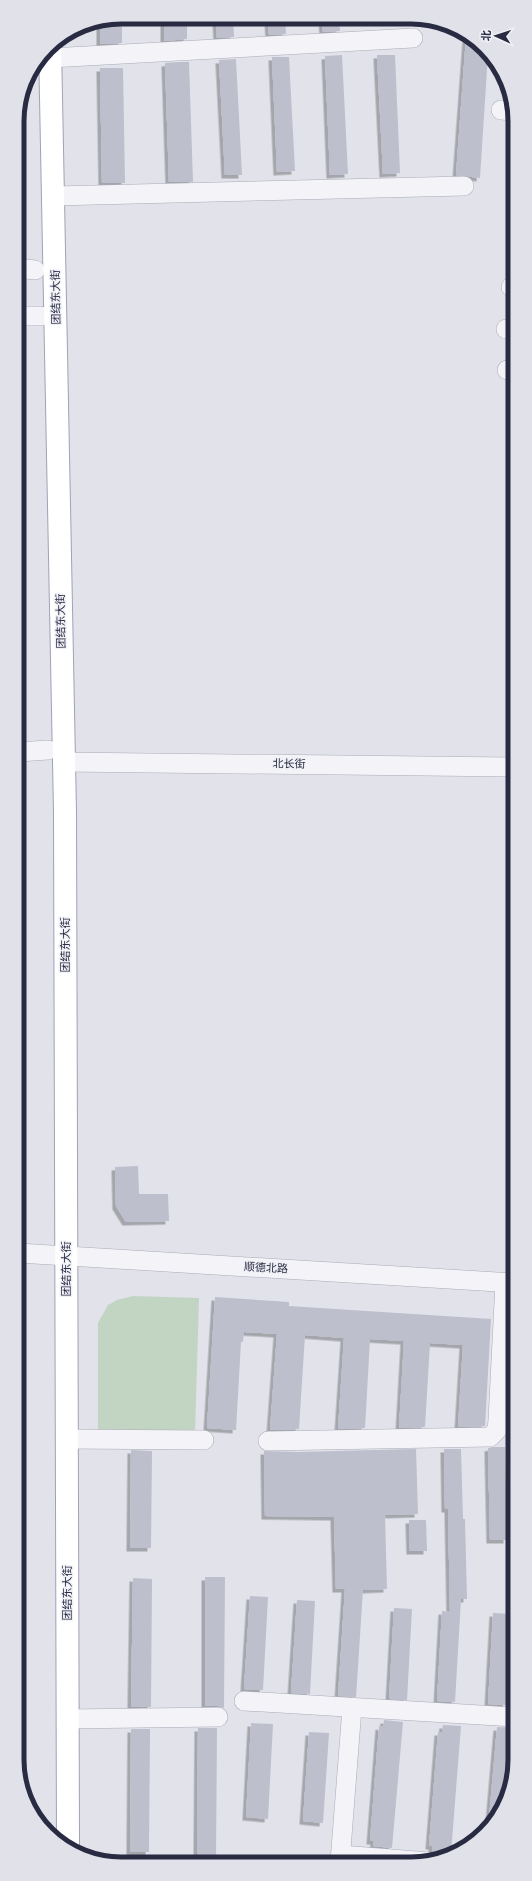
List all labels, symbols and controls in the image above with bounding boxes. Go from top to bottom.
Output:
north arrow [476,16,516,56]
text: 北 [480,30,493,41]
street label: 团结东大街 [49,269,63,325]
street label: 团结东大街 [54,593,68,649]
street label: 北长街 [272,757,306,771]
street label: 团结东大街 [59,918,72,973]
street label: 团结东大街 [60,1242,73,1297]
street label: 顺德北路 [244,1260,288,1276]
street label: 团结东大街 [61,1566,74,1621]

